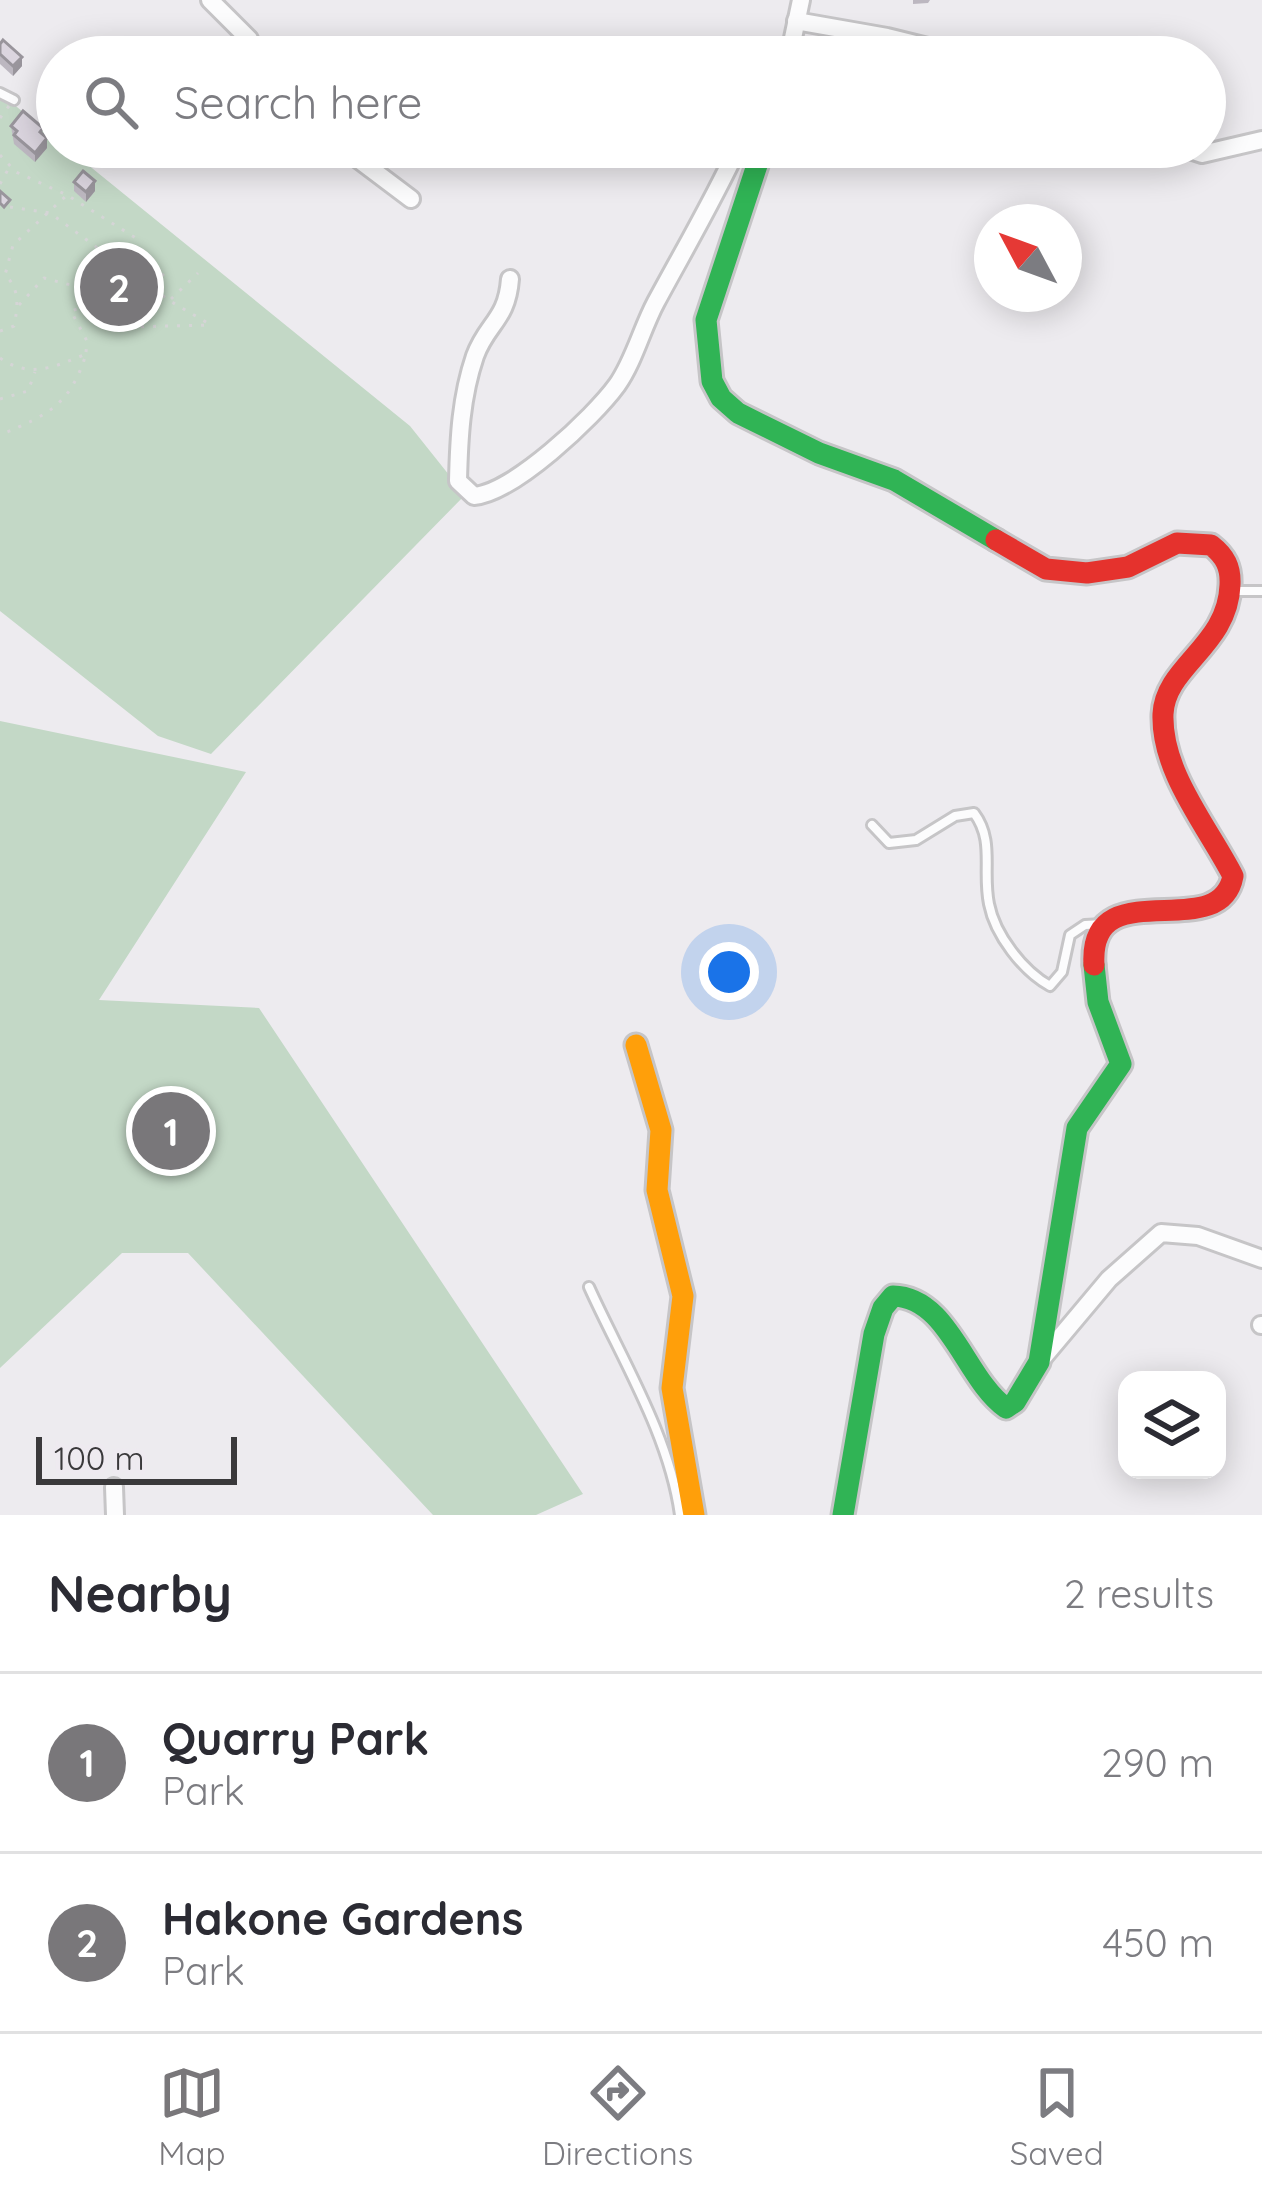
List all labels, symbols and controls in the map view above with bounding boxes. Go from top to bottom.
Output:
search box [36,36,1226,168]
icon: search [78,69,144,135]
text: Search here [174,74,422,130]
north arrow [974,204,1082,312]
pin: 2 [80,242,158,332]
your location [699,942,759,1002]
pin: 1 [132,1086,210,1176]
map controls [1118,1371,1226,1479]
button: layers [1118,1371,1226,1479]
scale bar [36,1431,237,1484]
text: 100 m [54,1437,145,1478]
text: Nearby [48,1561,232,1625]
text: 2 results [1064,1569,1214,1618]
text: Quarry Park [162,1710,429,1766]
text: 1 [79,1738,95,1787]
text: 290 m [1101,1738,1214,1787]
text: Park [162,1766,245,1815]
text: Hakone Gardens [162,1890,523,1946]
text: 2 [76,1918,98,1967]
text: 450 m [1102,1918,1214,1967]
text: Park [162,1946,245,1995]
tab: Map [158,2060,226,2173]
tab: Directions [542,2060,693,2173]
tab: Saved [1010,2060,1104,2173]

